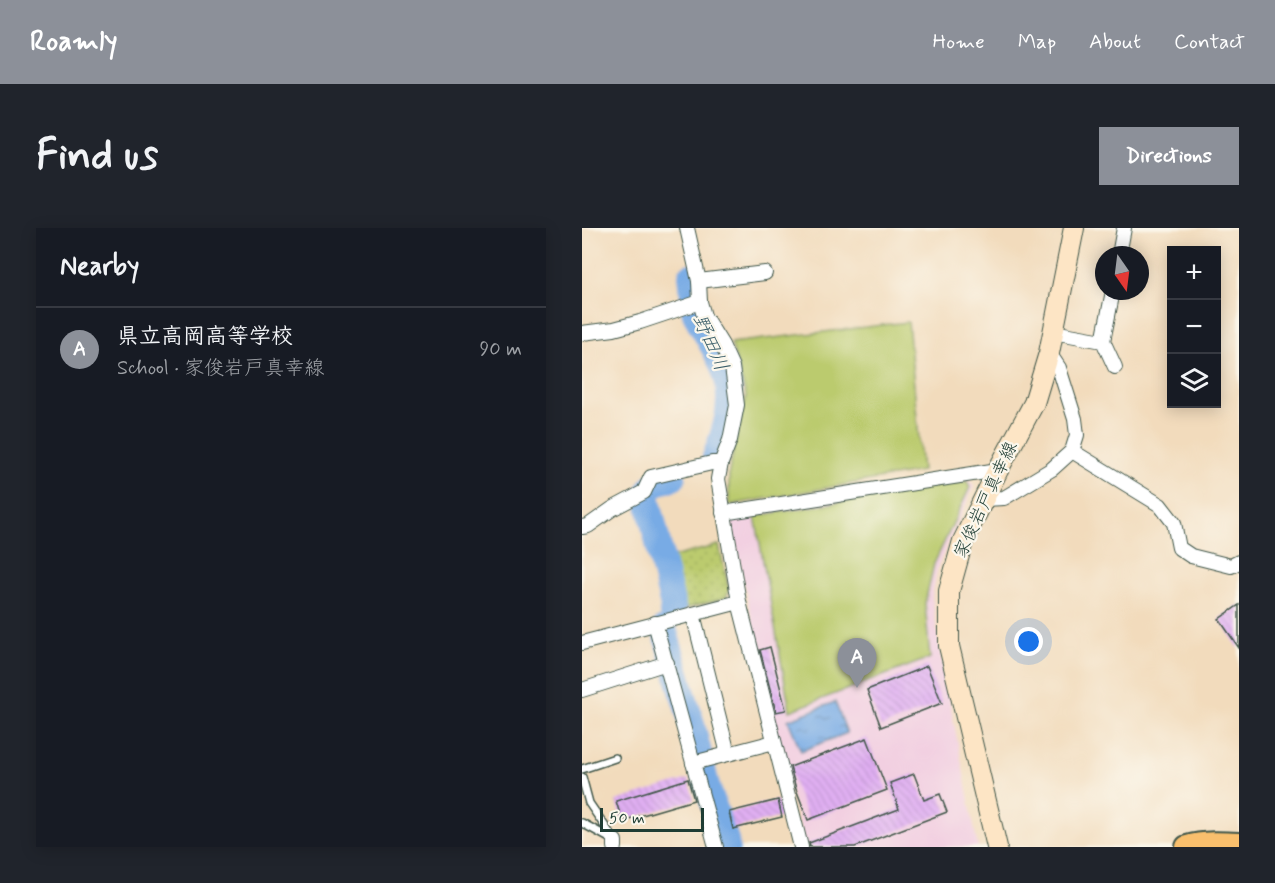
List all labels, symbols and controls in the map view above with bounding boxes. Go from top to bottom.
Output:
text: Roamly [30,24,118,61]
text: Home [933,28,985,56]
text: Map [1018,28,1056,56]
text: About [1089,28,1141,56]
text: Contact [1174,28,1245,56]
button: Directions [1099,127,1239,185]
text: Find us [36,129,158,184]
north arrow [1095,246,1149,300]
map controls [1167,246,1221,408]
button: + [1167,246,1221,300]
text: Nearby [60,250,139,284]
button: − [1167,300,1221,354]
water label: 野田川 [685,310,735,376]
text: 県立高岡高等学校 [117,323,293,351]
text: A [73,336,86,363]
text: 90 m [479,336,522,363]
button: layers [1167,354,1221,408]
text: School · 家俊岩戸真幸線 [117,355,324,382]
street label: 家俊岩戸真幸線 [948,438,1024,562]
your location [1014,627,1043,656]
pin: A [838,638,876,688]
scale bar [600,805,704,832]
text: 50 m [609,808,645,829]

